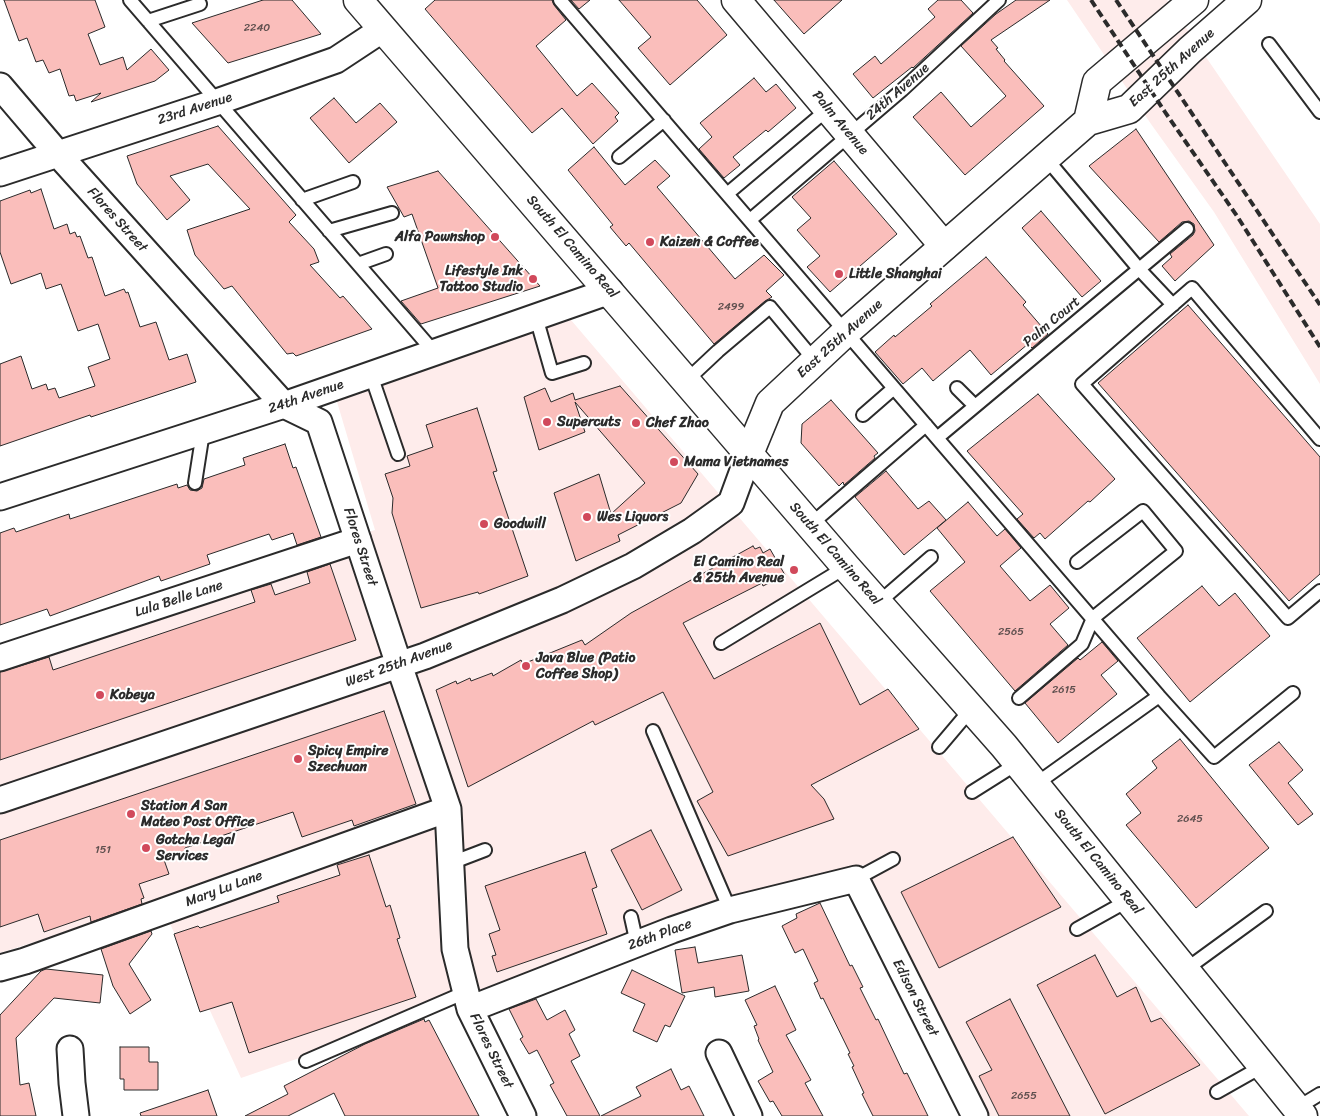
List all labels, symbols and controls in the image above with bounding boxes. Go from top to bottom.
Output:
house number: 2240 [244,21,270,35]
street label: East 25th Avenue [1126,25,1218,111]
street label: 24th Avenue [863,60,933,124]
street label: Palm Avenue [808,87,872,159]
street label: 23rd Avenue [156,89,234,129]
street label: Flores Street [83,184,151,256]
street label: South El Camino Real [523,192,621,302]
place label: Alfa Pawnshop [395,229,485,245]
marker: Alfa Pawnshop [489,231,501,243]
place label: Kaizen & Coffee [660,234,759,250]
marker: Kaizen & Coffee [644,236,656,248]
place label: Lifestyle Ink Tattoo Studio [440,263,523,296]
place label: Little Shanghai [849,266,942,282]
marker: Little Shanghai [833,268,845,280]
marker: Lifestyle Ink Tattoo Studio [527,273,539,285]
street label: Palm Court [1020,293,1084,351]
street label: East 25th Avenue [794,296,886,382]
house number: 2499 [718,300,744,314]
street label: 24th Avenue [266,376,346,418]
place label: Supercuts [557,414,621,430]
place label: Chef Zhao [646,415,709,431]
marker: Supercuts [541,416,553,428]
marker: Chef Zhao [630,417,642,429]
place label: Mama Vietnames [684,454,788,470]
marker: Mama Vietnames [668,456,680,468]
street label: South El Camino Real [786,499,884,609]
street label: Flores Street [339,506,381,588]
place label: Wes Liquors [597,509,668,525]
marker: Wes Liquors [581,511,593,523]
place label: Goodwill [494,516,546,532]
marker: Goodwill [478,518,490,530]
place label: El Camino Real & 25th Avenue [693,554,784,586]
marker: El Camino Real & 25th Avenue [788,564,800,576]
street label: Lula Belle Lane [133,577,225,621]
house number: 2565 [998,625,1024,639]
street label: West 25th Avenue [343,637,455,691]
place label: Java Blue (Patio Coffee Shop) [536,650,635,682]
marker: Java Blue (Patio Coffee Shop) [520,660,532,672]
house number: 2615 [1052,683,1076,697]
place label: Kobeya [110,687,155,703]
marker: Kobeya [94,689,106,701]
place label: Spicy Empire Szechuan [308,743,389,776]
marker: Spicy Empire Szechuan [292,753,304,765]
place label: Station A San Mateo Post Office [141,798,255,830]
street label: South El Camino Real [1050,806,1146,918]
marker: Station A San Mateo Post Office [125,808,137,820]
house number: 2645 [1177,812,1203,826]
place label: Gotcha Legal Services [156,832,235,864]
marker: Gotcha Legal Services [140,842,152,854]
house number: 151 [95,843,111,857]
street label: Mary Lu Lane [183,867,265,911]
street label: 26th Place [626,916,694,954]
street label: Edison Street [888,957,942,1039]
street label: Flores Street [466,1011,516,1091]
house number: 2655 [1011,1089,1037,1103]

